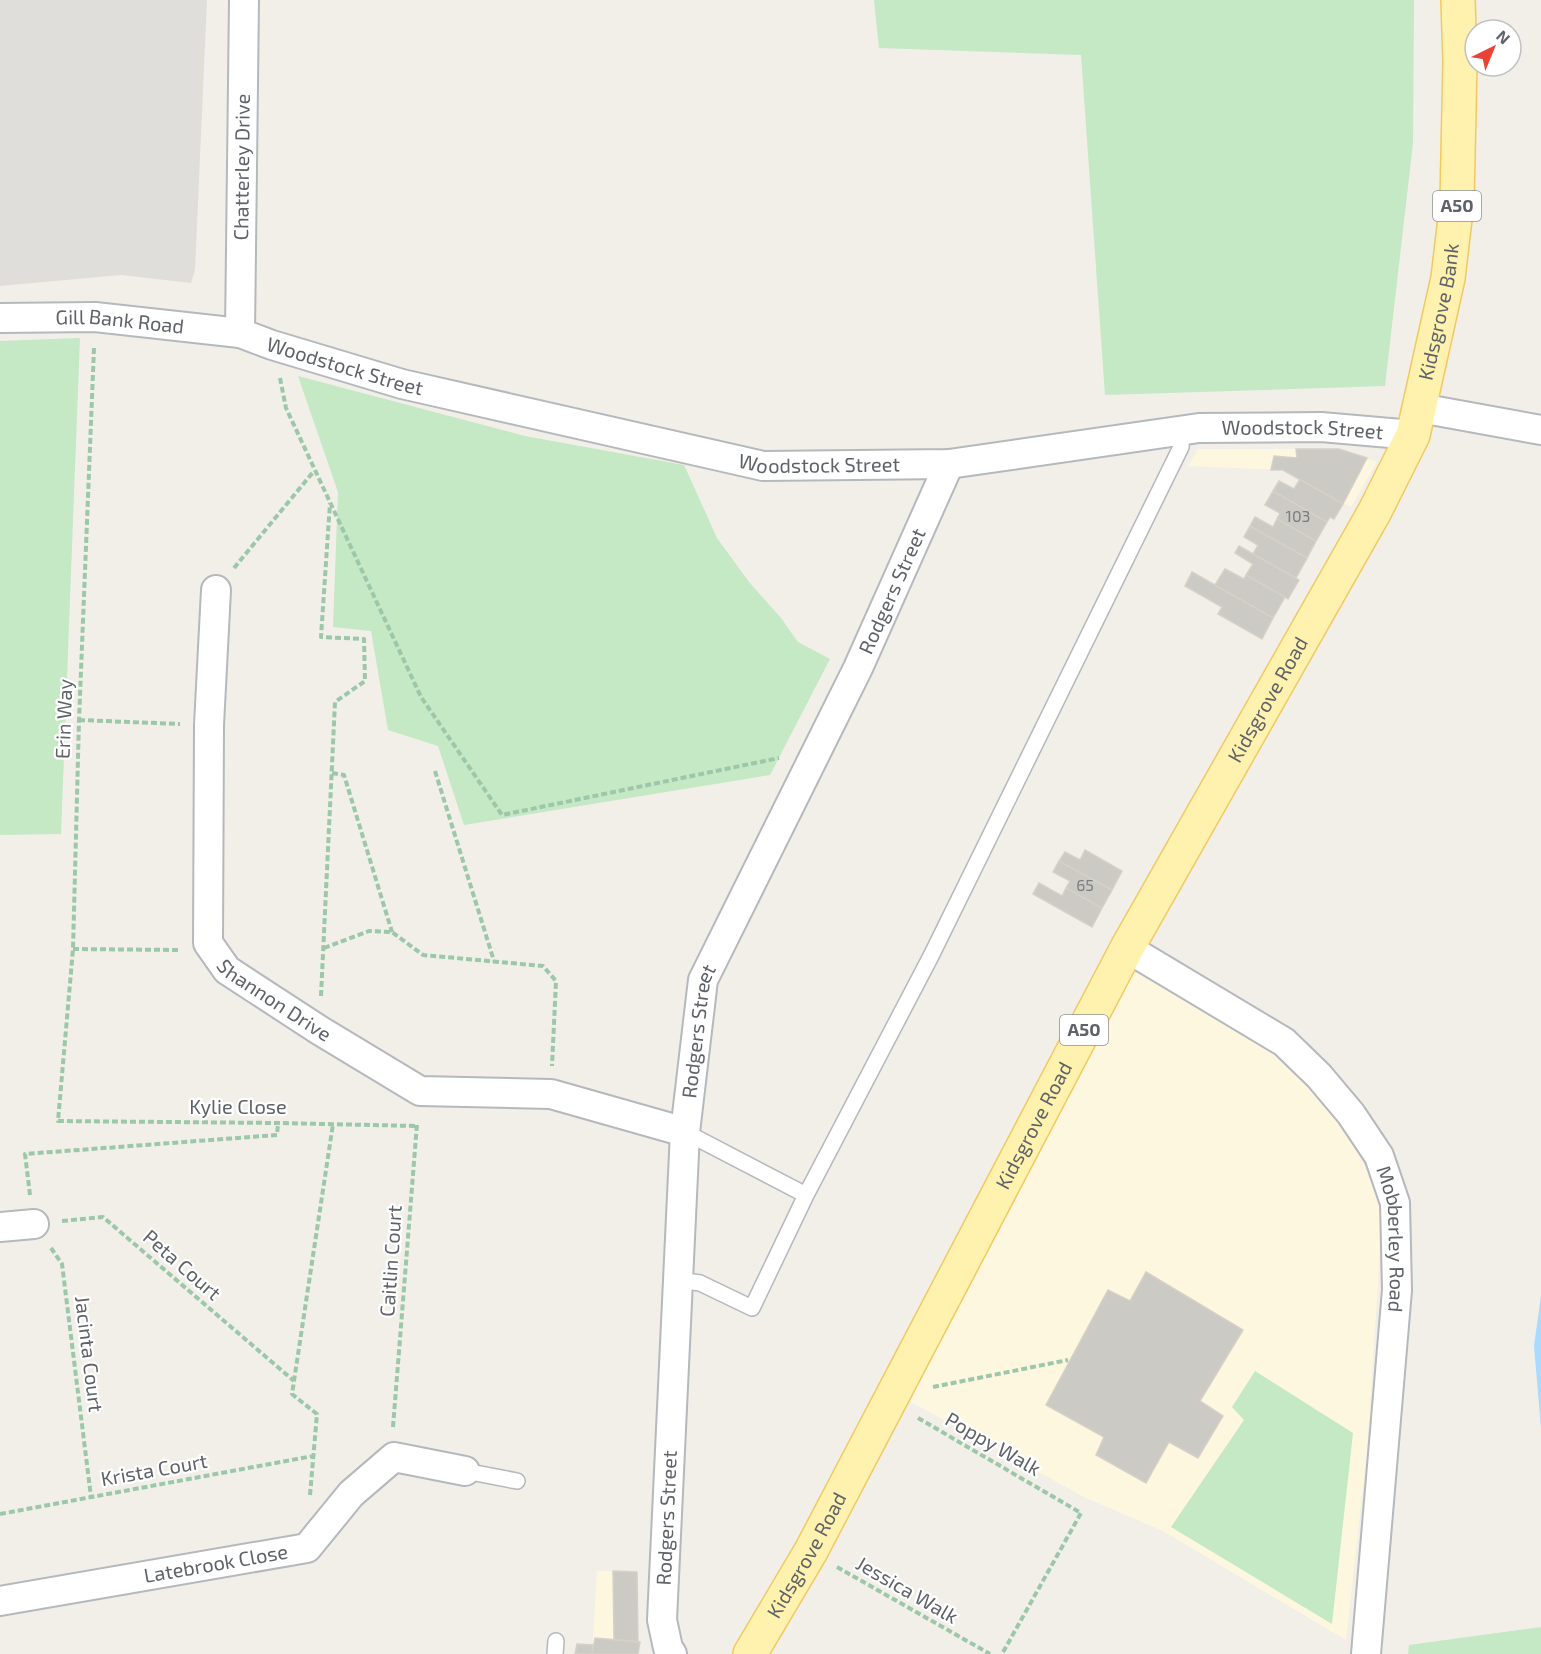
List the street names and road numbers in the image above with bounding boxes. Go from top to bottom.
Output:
street label: Chatterley Drive [228,93,254,241]
road number: A50 [1433,191,1481,221]
street label: Kidsgrove Bank [1413,242,1463,382]
street label: Gill Bank Road [55,303,185,338]
street label: Woodstock Street [264,331,426,399]
street label: Woodstock Street [1221,414,1385,443]
street label: Woodstock Street [736,448,900,478]
street label: Rodgers Street [853,524,930,657]
street label: Kidsgrove Road [1222,632,1312,766]
street label: Erin Way [50,678,76,760]
street label: Shannon Drive [212,954,336,1046]
street label: Rodgers Street [676,959,720,1100]
road number: A50 [1060,1015,1108,1045]
street label: Kidsgrove Road [990,1057,1076,1193]
street label: Kylie Close [189,1094,287,1118]
street label: Mobberley Road [1372,1162,1410,1313]
street label: Caitlin Court [374,1204,406,1318]
street label: Peta Court [139,1224,227,1305]
street label: Jacinta Court [71,1294,109,1414]
street label: Poppy Walk [941,1406,1046,1480]
street label: Krista Court [99,1448,209,1490]
street label: Rodgers Street [651,1449,681,1586]
street label: Kidsgrove Road [761,1488,851,1622]
street label: Latebrook Close [142,1539,289,1587]
street label: Jessica Walk [852,1550,963,1628]

